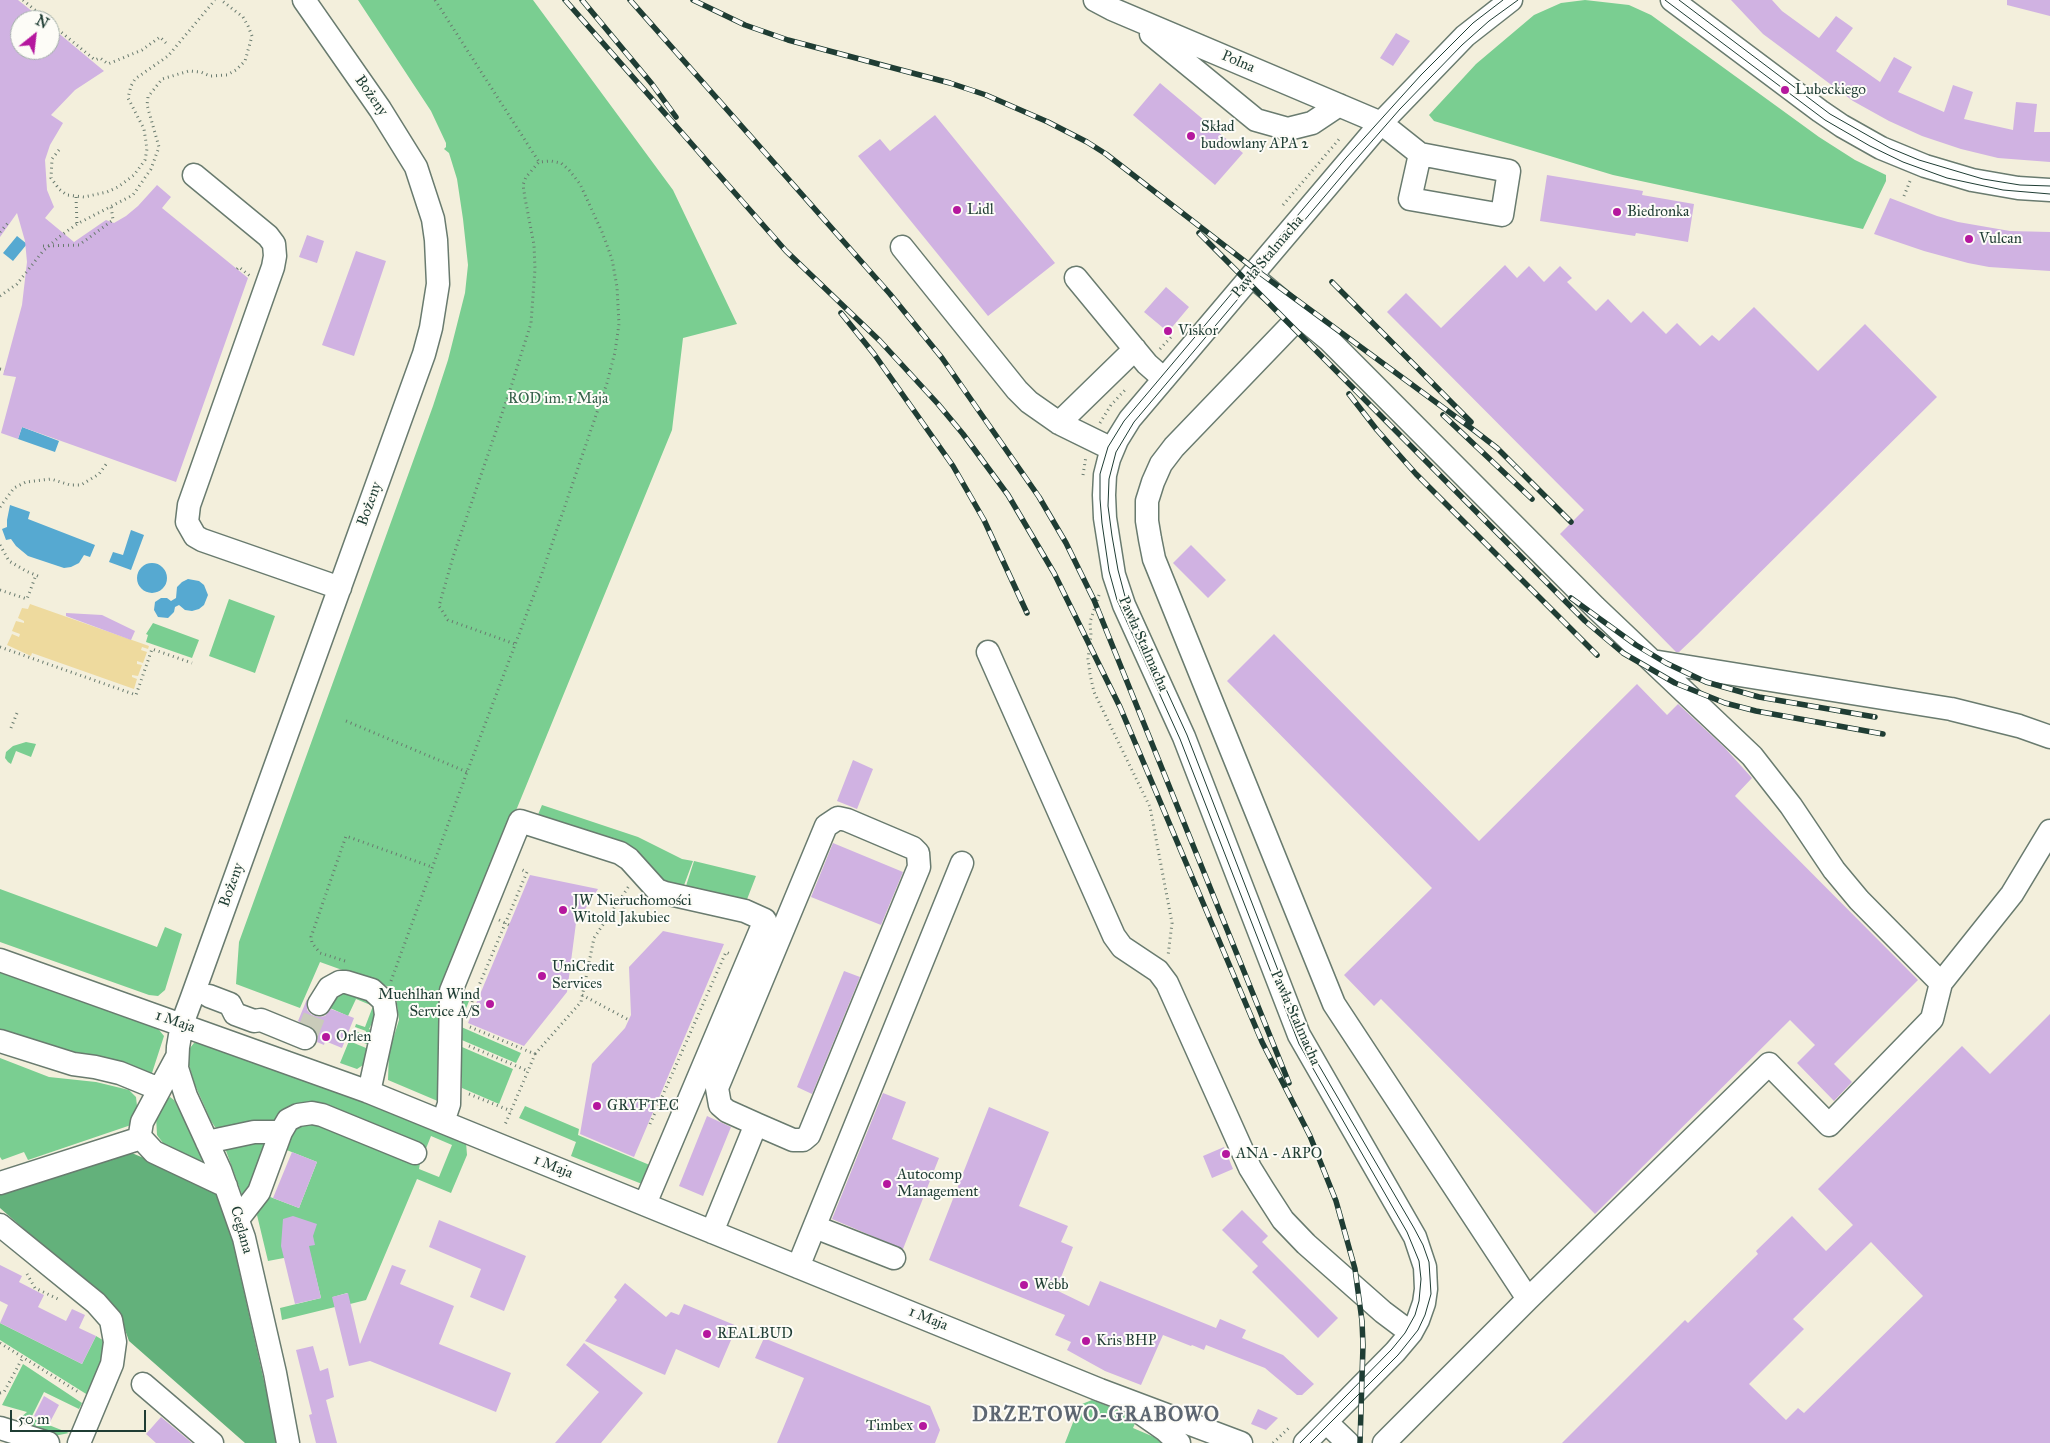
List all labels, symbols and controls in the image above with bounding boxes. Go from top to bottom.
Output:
north arrow [10,10,60,60]
text: N [33,12,51,33]
street label: Polna [1219,47,1257,77]
street label: Bożeny [351,72,391,120]
place label: Lubeckiego [1795,81,1866,99]
marker: Lubeckiego [1779,84,1791,96]
place label: Skład budowlany APA 2 [1201,118,1309,153]
marker: Skład budowlany APA 2 [1185,130,1197,142]
place label: Lidl [967,201,994,219]
place label: Biedronka [1627,203,1689,221]
marker: Lidl [951,204,963,216]
marker: Biedronka [1611,206,1623,218]
street label: Pawła Stalmacha [1228,212,1308,302]
place label: Vulcan [1979,230,2022,248]
marker: Vulcan [1963,233,1975,245]
place label: Viskor [1178,322,1218,340]
marker: Viskor [1162,325,1174,337]
park label: ROD im. 1 Maja [508,390,608,408]
street label: Bożeny [354,479,386,529]
street label: Pawła Stalmacha [1114,594,1172,694]
street label: Bożeny [216,860,248,910]
place label: JW Nieruchomości Witold Jakubiec [573,892,692,927]
marker: JW Nieruchomości Witold Jakubiec [557,904,569,916]
place label: UniCredit Services [552,958,615,993]
street label: Pawła Stalmacha [1266,968,1324,1068]
marker: UniCredit Services [536,970,548,982]
place label: Muehlhan Wind Service A/S [378,986,480,1021]
marker: Muehlhan Wind Service A/S [484,998,496,1010]
street label: 1 Maja [153,1007,197,1037]
place label: Orlen [336,1028,371,1046]
marker: Orlen [320,1031,332,1043]
place label: GRYFTEC [607,1097,679,1115]
marker: GRYFTEC [591,1100,603,1112]
place label: ANA - ARPO [1236,1145,1322,1163]
marker: ANA - ARPO [1220,1148,1232,1160]
street label: 1 Maja [531,1151,575,1183]
place label: Autocomp Management [897,1166,979,1201]
marker: Autocomp Management [881,1178,893,1190]
street label: Ceglana [226,1204,256,1256]
place label: Webb [1034,1276,1068,1294]
marker: Webb [1018,1279,1030,1291]
street label: 1 Maja [906,1303,950,1335]
place label: REALBUD [717,1325,793,1343]
marker: REALBUD [701,1328,713,1340]
place label: Kris BHP [1096,1332,1156,1350]
marker: Kris BHP [1080,1335,1092,1347]
scale bar [12,1400,149,1432]
district label: DRZETOWO-GRABOWO [970,1404,1222,1428]
text: 50 m [18,1410,50,1428]
place label: Timbex [866,1417,913,1435]
marker: Timbex [917,1420,929,1432]

